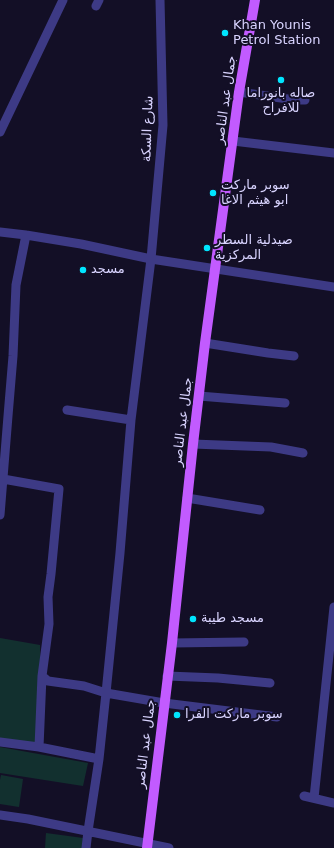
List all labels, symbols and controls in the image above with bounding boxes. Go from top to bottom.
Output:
place label: Khan Younis Petrol Station [233,18,320,49]
marker: Khan Younis Petrol Station [220,28,230,38]
street label: جمال عبد الناصر [212,55,240,145]
marker: صاله بانوراما للافراح [276,75,286,85]
place label: صاله بانوراما للافراح [247,86,315,117]
street label: شارع السكة [139,96,157,162]
place label: سوبر ماركت ابو هيثم الاغا [221,178,290,209]
marker: سوبر ماركت ابو هيثم الاغا [208,188,218,198]
place label: صيدلية السطر المركزية [215,233,293,264]
marker: صيدلية السطر المركزية [202,243,212,253]
place label: مسجد [91,262,125,278]
marker: مسجد [78,265,88,275]
street label: جمال عبد الناصر [170,377,196,467]
place label: مسجد طيبة [201,611,264,627]
marker: مسجد طيبة [188,614,198,624]
street label: جمال عبد الناصر [133,699,159,789]
place label: سوبر ماركت الفرا [185,707,283,723]
marker: سوبر ماركت الفرا [172,710,182,720]

